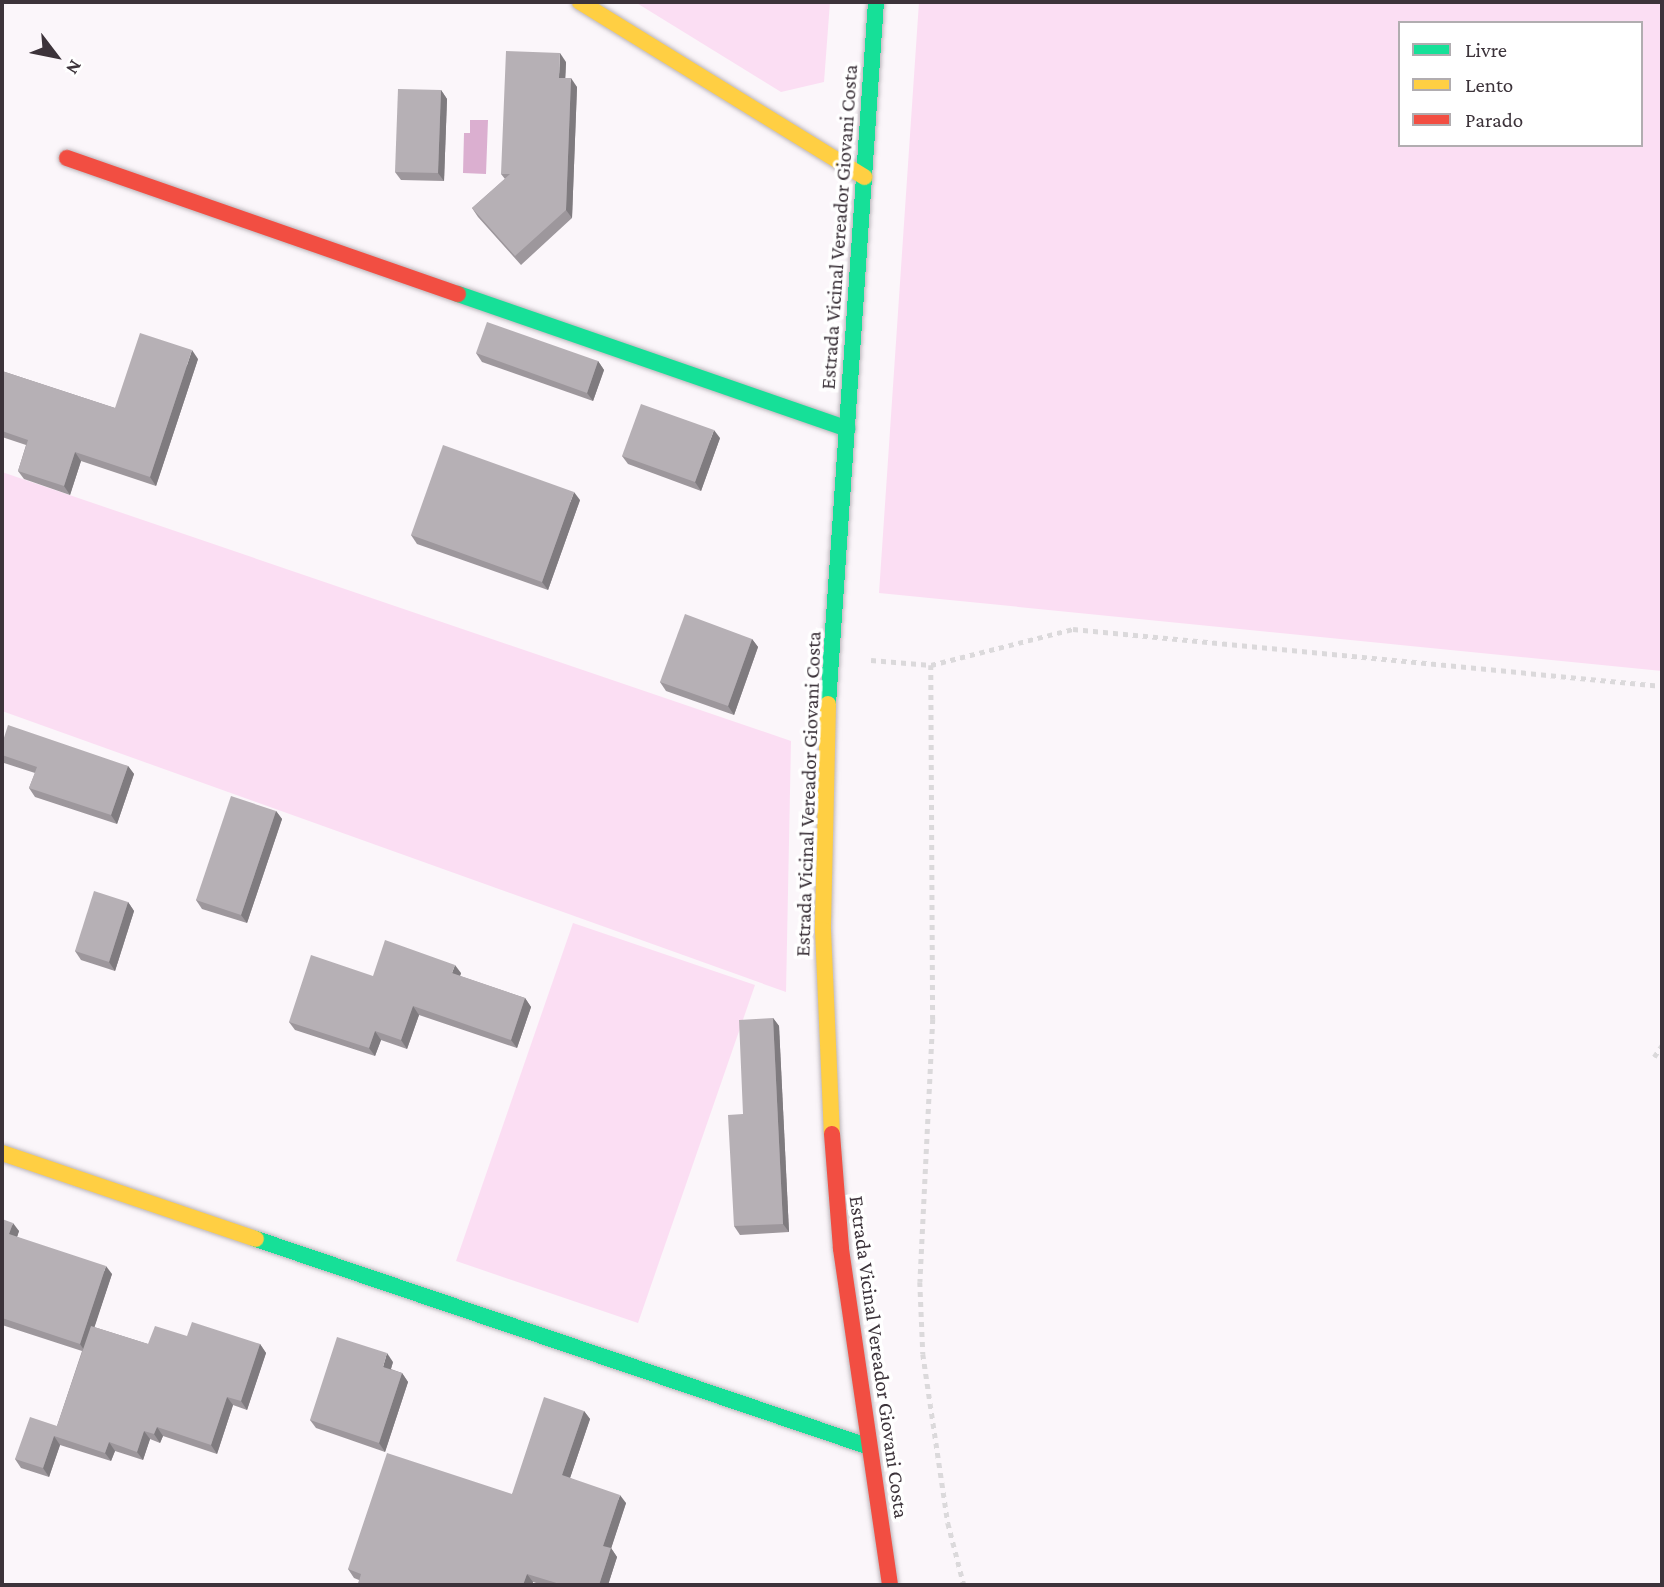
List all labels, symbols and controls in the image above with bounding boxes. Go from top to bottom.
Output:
north arrow [21,21,91,91]
legend [1398,21,1643,147]
text: Livre [1465,38,1507,62]
text: N [62,56,87,78]
street label: Estrada Vicinal Vereador Giovani Costa [815,64,863,390]
text: Lento [1465,73,1513,97]
text: Parado [1465,108,1523,132]
street label: Estrada Vicinal Vereador Giovani Costa [790,631,826,957]
street label: Estrada Vicinal Vereador Giovani Costa [844,1194,914,1520]

